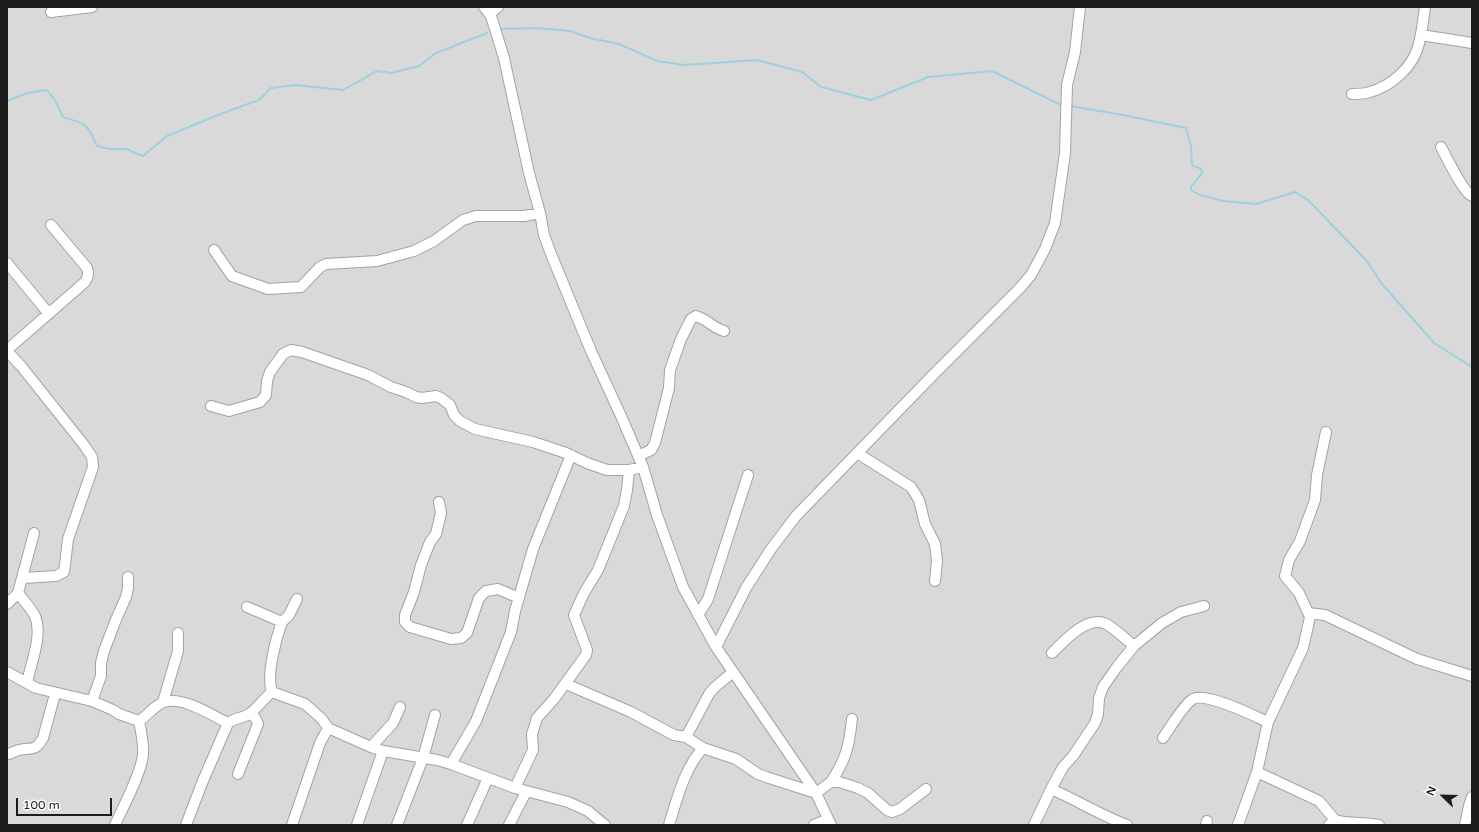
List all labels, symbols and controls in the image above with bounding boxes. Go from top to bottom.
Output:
north arrow [1423,776,1463,816]
text: N [1424,785,1439,798]
scale bar [18,790,114,816]
text: 100 m [23,798,60,812]

